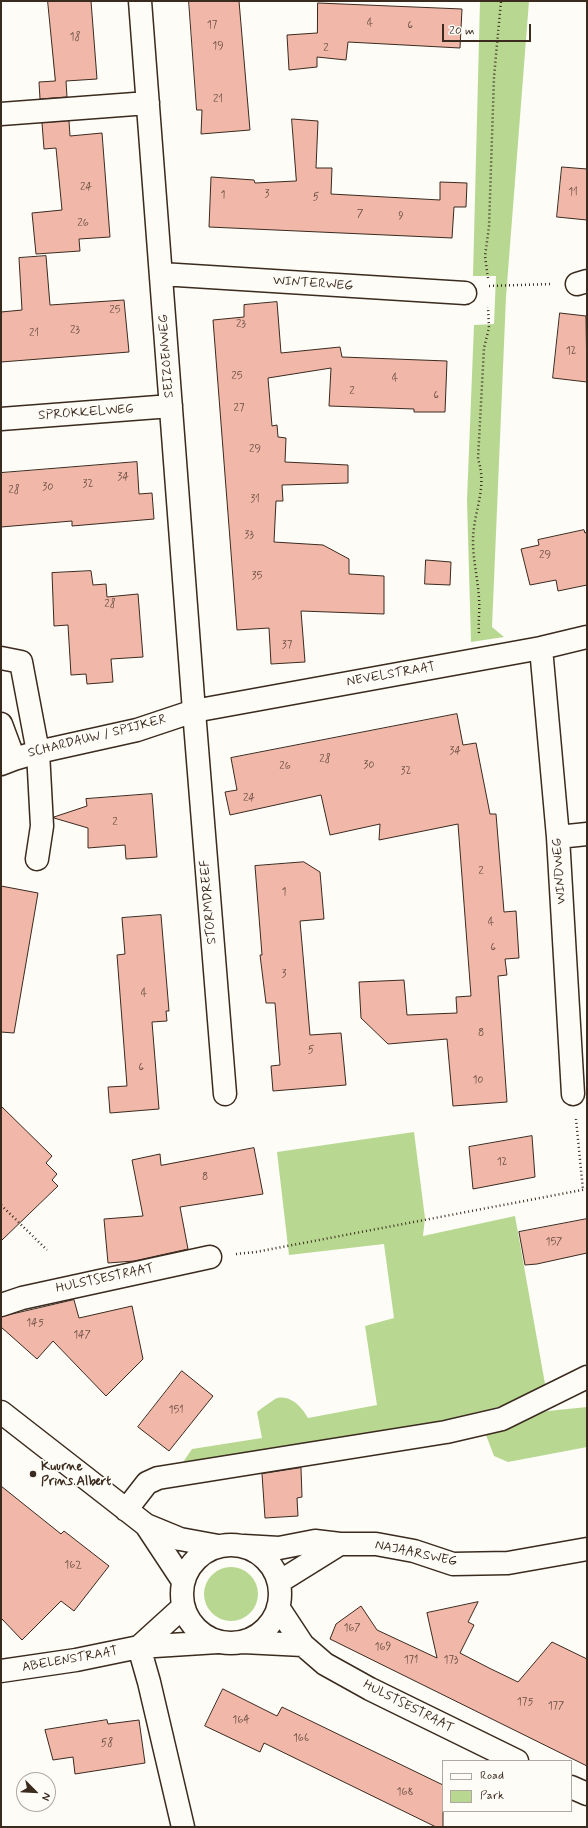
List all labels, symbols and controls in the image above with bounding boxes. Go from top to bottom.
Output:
scale bar [444,16,533,42]
house number: 4 [367,17,373,31]
house number: 17 [207,19,217,33]
house number: 6 [407,19,413,33]
text: 20 m [449,23,475,39]
house number: 18 [70,31,80,45]
house number: 19 [212,40,224,54]
house number: 2 [323,42,329,56]
house number: 21 [213,93,223,107]
house number: 24 [80,181,92,195]
house number: 11 [568,186,578,200]
house number: 3 [265,188,269,202]
house number: 1 [221,189,225,203]
house number: 5 [313,191,319,205]
house number: 7 [357,208,363,222]
house number: 9 [398,210,404,224]
house number: 26 [77,217,89,231]
street label: WINTERWEG [272,273,354,295]
house number: 25 [109,304,121,318]
street label: SEIZOENWEG [156,314,178,398]
house number: 23 [236,318,246,332]
house number: 23 [70,324,80,338]
house number: 21 [29,327,39,341]
house number: 12 [566,345,576,359]
house number: 25 [231,370,243,384]
house number: 4 [392,372,398,386]
house number: 2 [349,385,355,399]
house number: 6 [433,389,439,403]
street label: SPROKKELWEG [38,402,134,424]
house number: 27 [234,402,244,416]
house number: 29 [249,443,261,457]
house number: 34 [117,471,129,485]
house number: 32 [83,478,93,492]
house number: 30 [42,481,54,495]
house number: 28 [8,484,20,498]
house number: 31 [250,493,260,507]
house number: 33 [244,529,254,543]
house number: 29 [539,549,551,563]
house number: 35 [252,570,262,584]
house number: 28 [104,598,116,612]
house number: 37 [282,639,292,653]
street label: NEVELSTRAAT [345,660,437,690]
street label: SCHARDAUW / SPIJKER [26,712,168,762]
house number: 34 [449,745,461,759]
house number: 28 [319,753,331,767]
house number: 30 [363,759,375,773]
house number: 26 [279,760,291,774]
house number: 32 [401,765,411,779]
house number: 24 [243,792,255,806]
house number: 2 [112,816,118,830]
street label: WINDWEG [550,837,570,905]
street label: STORMDREEF [198,859,220,945]
house number: 2 [478,865,484,879]
house number: 1 [282,886,286,900]
house number: 4 [488,916,494,930]
house number: 6 [490,941,496,955]
house number: 3 [282,968,286,982]
house number: 4 [141,987,147,1001]
house number: 8 [478,1027,484,1041]
house number: 5 [308,1044,314,1058]
house number: 6 [138,1061,144,1075]
house number: 10 [472,1074,484,1088]
house number: 12 [497,1156,507,1170]
house number: 8 [202,1171,208,1185]
house number: 157 [546,1236,562,1250]
street label: HULSTSESTRAAT [55,1261,155,1297]
house number: 145 [26,1317,44,1331]
house number: 147 [73,1329,91,1343]
house number: 151 [168,1404,184,1418]
place label: Kuurne Prins Albert [41,1459,111,1490]
marker: Kuurne Prins Albert [28,1469,38,1479]
street label: NAJAARSWEG [374,1538,458,1570]
house number: 162 [64,1559,82,1573]
house number: 167 [343,1622,361,1636]
house number: 169 [375,1641,391,1655]
street label: ABELENSTRAAT [21,1644,119,1676]
house number: 171 [404,1654,418,1668]
house number: 173 [444,1654,458,1668]
street label: HULSTSESTRAAT [360,1677,456,1737]
house number: 175 [517,1696,533,1710]
house number: 177 [548,1700,564,1714]
house number: 164 [232,1714,250,1728]
house number: 166 [293,1732,309,1746]
house number: 58 [101,1737,113,1751]
legend [442,1760,572,1812]
text: Road [480,1768,504,1784]
north arrow [16,1772,56,1812]
house number: 168 [397,1786,413,1800]
text: Park [480,1788,504,1804]
text: N [38,1790,54,1803]

